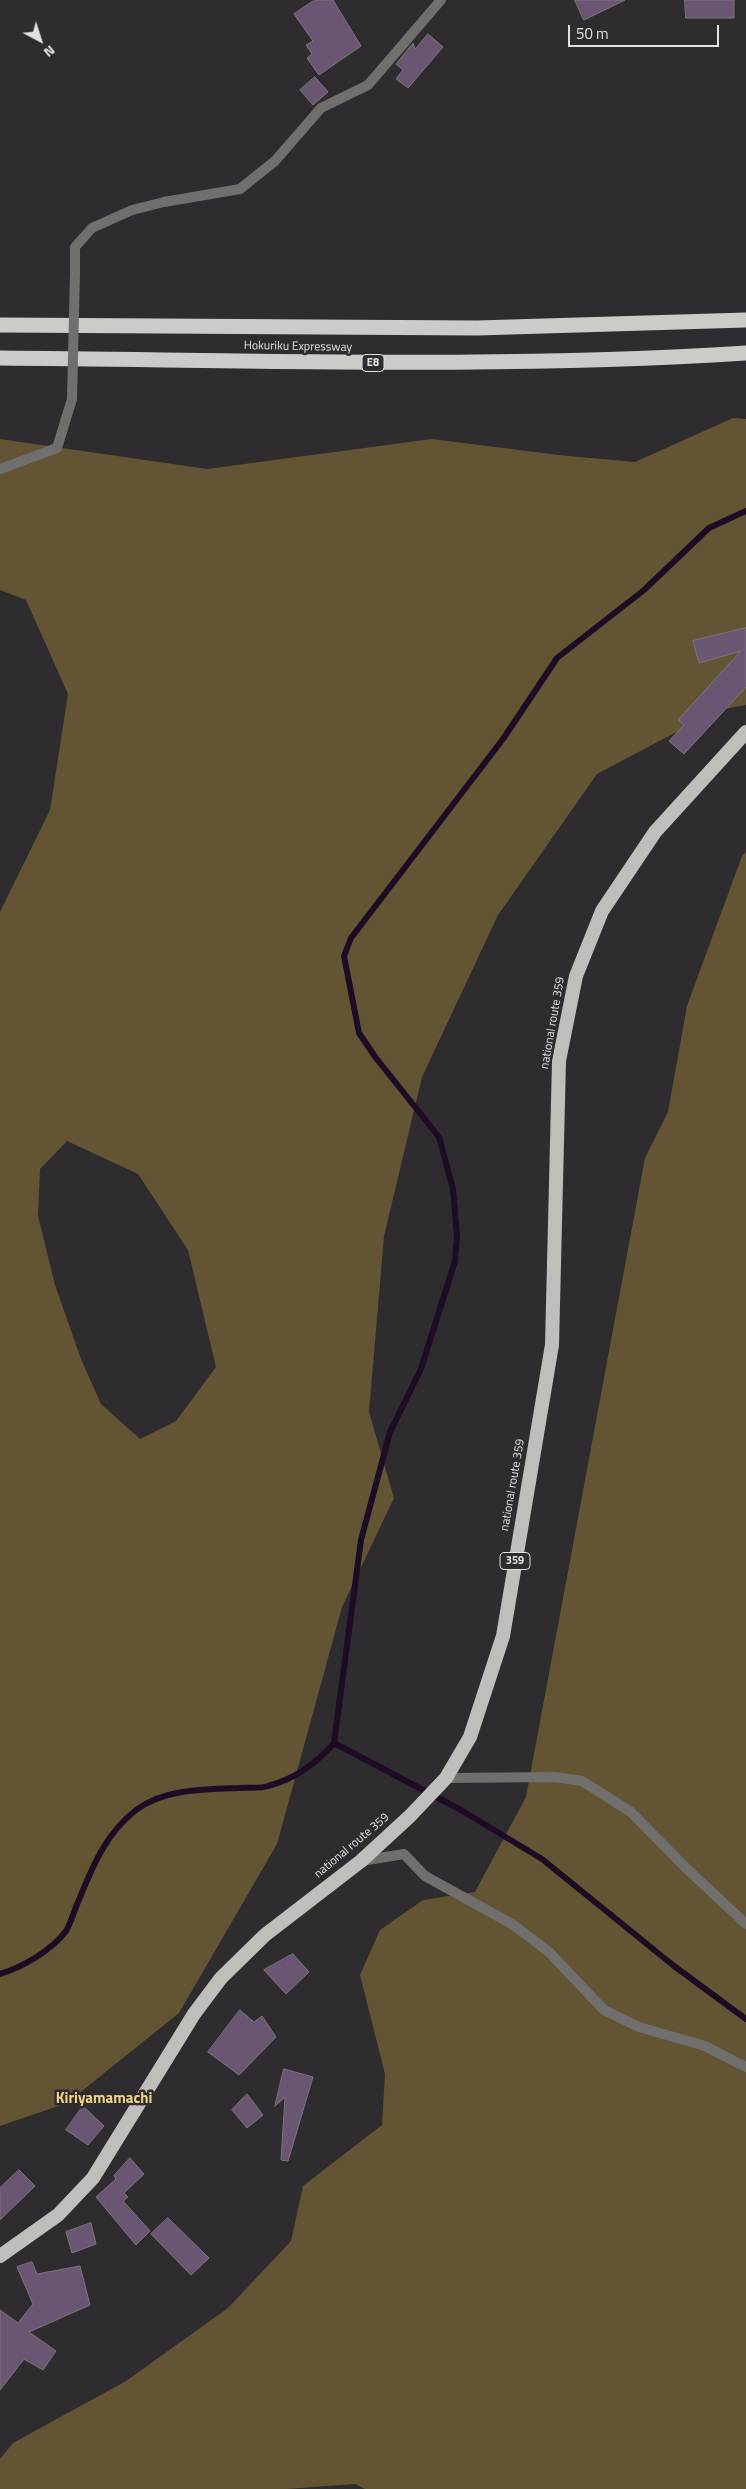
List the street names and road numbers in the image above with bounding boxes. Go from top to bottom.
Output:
street label: Hokuriku Expressway [244,339,352,355]
road number: E8 [362,354,384,372]
street label: national route 359 [538,976,568,1070]
street label: national route 359 [498,1438,528,1532]
road number: 359 [500,1552,530,1570]
street label: national route 359 [312,1810,392,1882]

